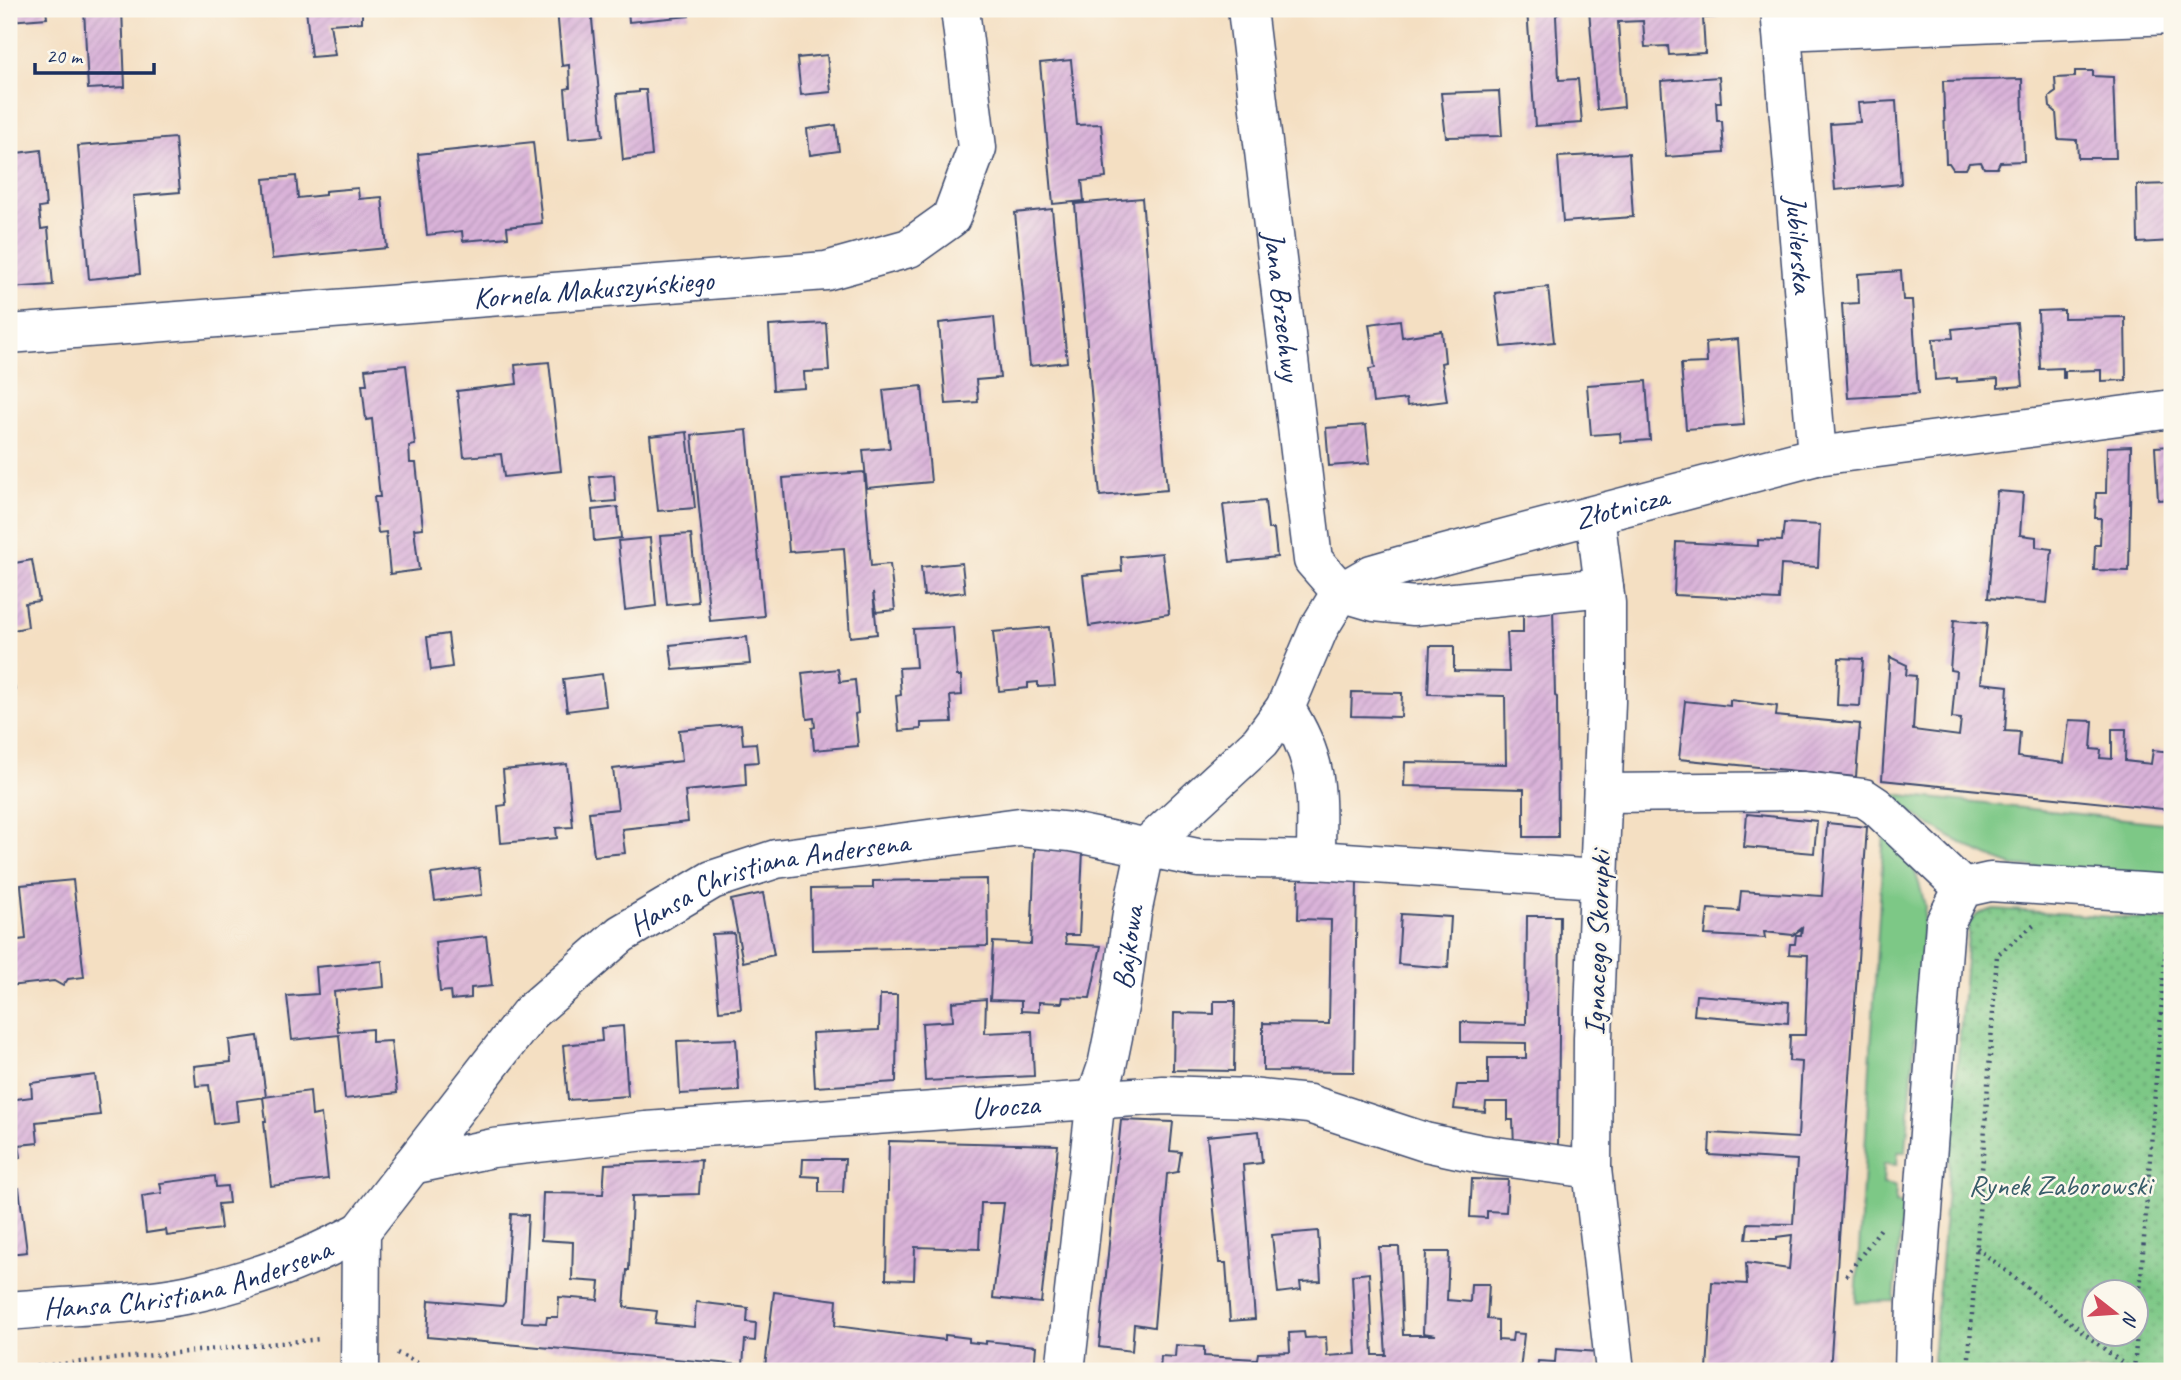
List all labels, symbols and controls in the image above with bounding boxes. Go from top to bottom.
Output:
scale bar [35,32,154,76]
text: 20 m [46,43,84,69]
street label: Jubilerska [1776,192,1823,296]
street label: Jana Brzechwy [1255,227,1311,385]
street label: Kornela Makuszyńskiego [472,261,716,317]
street label: Złotnicza [1571,476,1675,538]
street label: Hansa Christiana Andersena [622,822,914,944]
street label: Ignacego Skorupki [1575,847,1619,1036]
street label: Bajkowa [1103,899,1153,992]
street label: Urocza [970,1085,1043,1127]
park label: Rynek Zaborowski [1968,1166,2155,1204]
street label: Hansa Christiana Andersena [42,1228,340,1327]
north arrow [2080,1278,2150,1348]
text: N [2116,1309,2143,1330]

